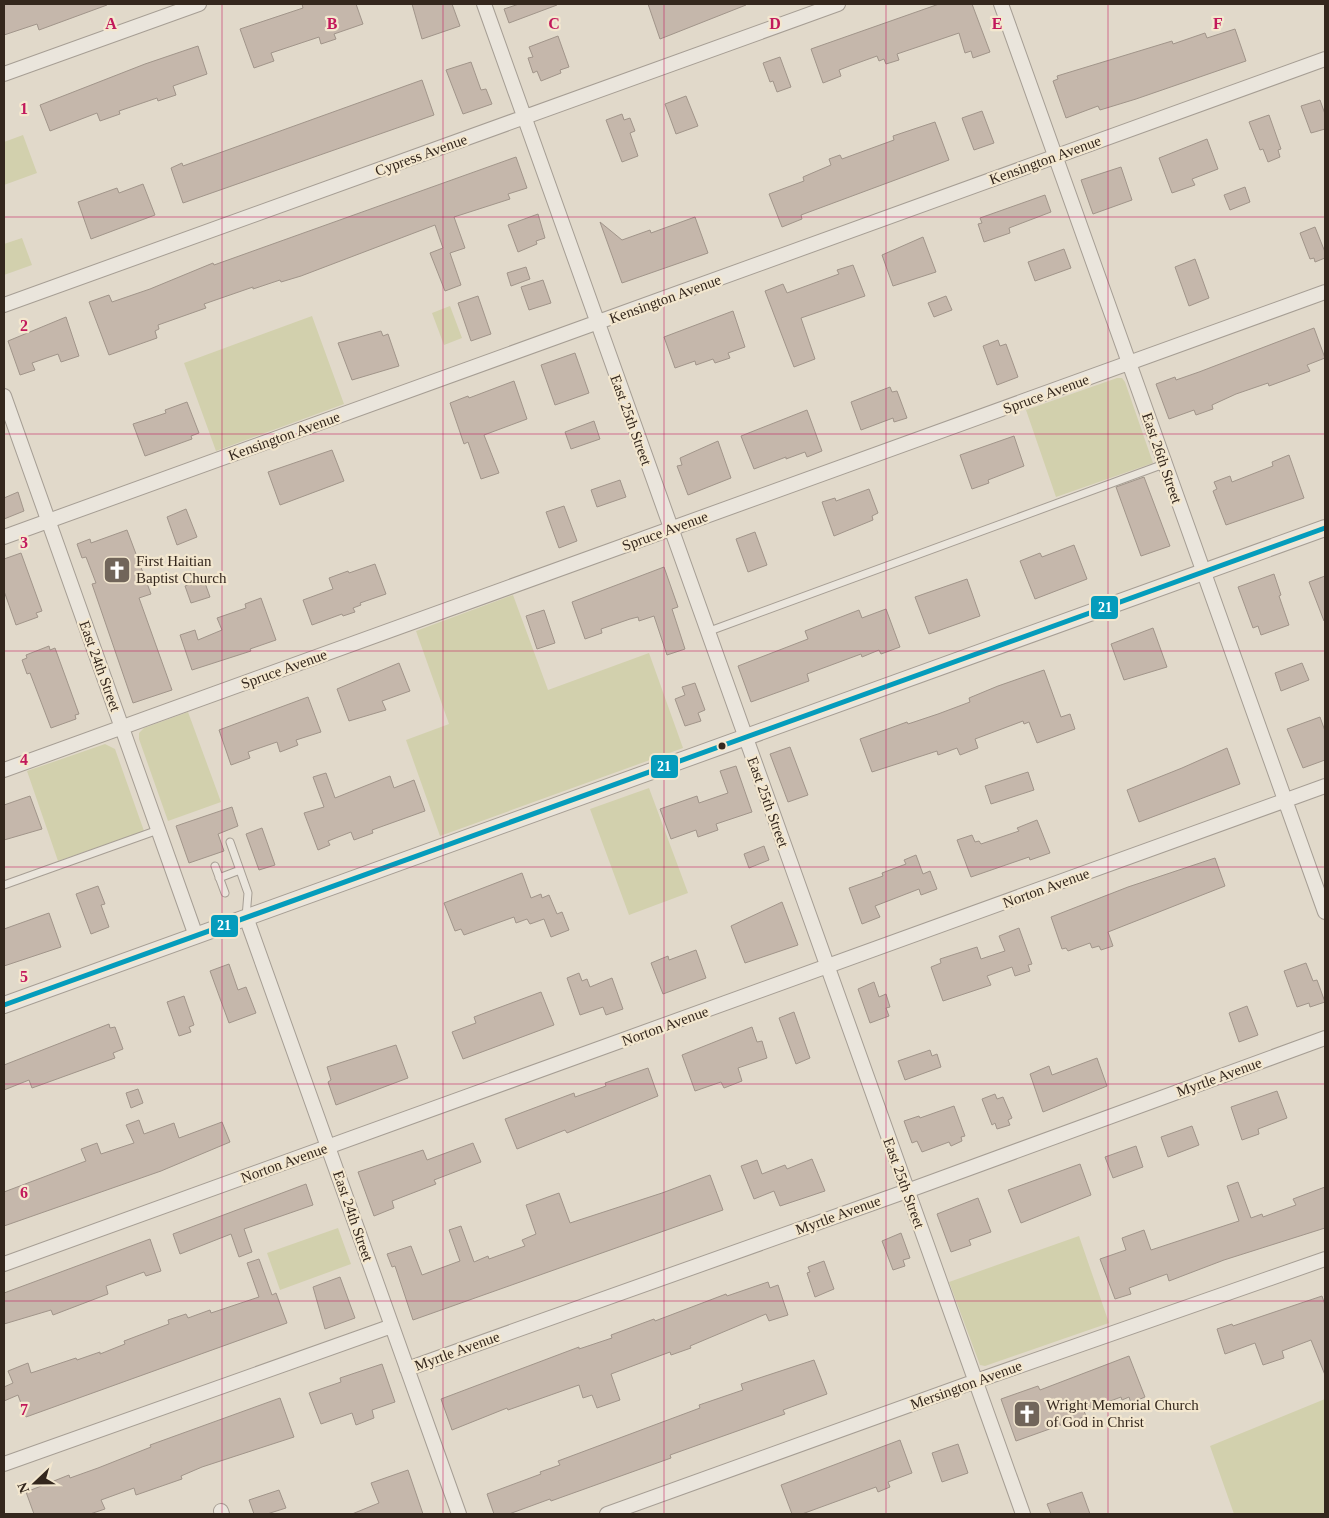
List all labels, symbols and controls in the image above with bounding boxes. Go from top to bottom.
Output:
text: A [105,15,117,32]
text: B [327,15,338,32]
text: C [548,15,560,32]
text: D [769,15,781,32]
text: E [992,15,1002,32]
text: F [1213,15,1223,32]
text: 1 [20,100,28,117]
street label: Cypress Avenue [373,131,470,179]
street label: Kensington Avenue [987,132,1103,188]
street label: Kensington Avenue [607,271,723,327]
text: 2 [20,317,28,334]
street label: Spruce Avenue [1001,371,1091,417]
street label: East 25th Street [607,373,655,468]
street label: Kensington Avenue [226,408,342,464]
street label: East 26th Street [1139,410,1185,506]
street label: Spruce Avenue [620,508,710,554]
text: 3 [20,534,28,551]
place label: First Haitian Baptist Church [136,553,227,586]
church icon: First Haitian Baptist Church [102,555,132,585]
line badge: 21 [1090,595,1119,620]
text: 21 [1098,600,1112,615]
street label: East 24th Street [76,619,124,714]
street label: Spruce Avenue [239,646,329,692]
unlabelled marker [717,741,727,751]
text: 4 [20,751,28,768]
line badge: 21 [650,754,679,779]
street label: East 25th Street [744,755,792,850]
text: 21 [657,759,671,774]
street label: Norton Avenue [1001,865,1092,911]
line badge: 21 [210,914,239,938]
text: 21 [217,918,231,933]
text: 5 [20,968,28,985]
street label: Norton Avenue [620,1003,711,1049]
street label: Myrtle Avenue [1174,1054,1264,1100]
street label: East 25th Street [880,1136,928,1231]
street label: Norton Avenue [239,1140,330,1186]
street label: East 24th Street [330,1168,376,1264]
text: 6 [20,1184,28,1201]
street label: Myrtle Avenue [793,1192,883,1238]
street label: Myrtle Avenue [412,1328,502,1374]
street label: Mersington Avenue [908,1357,1024,1413]
place label: Wright Memorial Church of God in Christ [1046,1397,1199,1430]
church icon: Wright Memorial Church of God in Christ [1012,1399,1042,1429]
text: 7 [20,1401,28,1418]
north arrow [10,1458,60,1508]
text: N [15,1480,32,1495]

